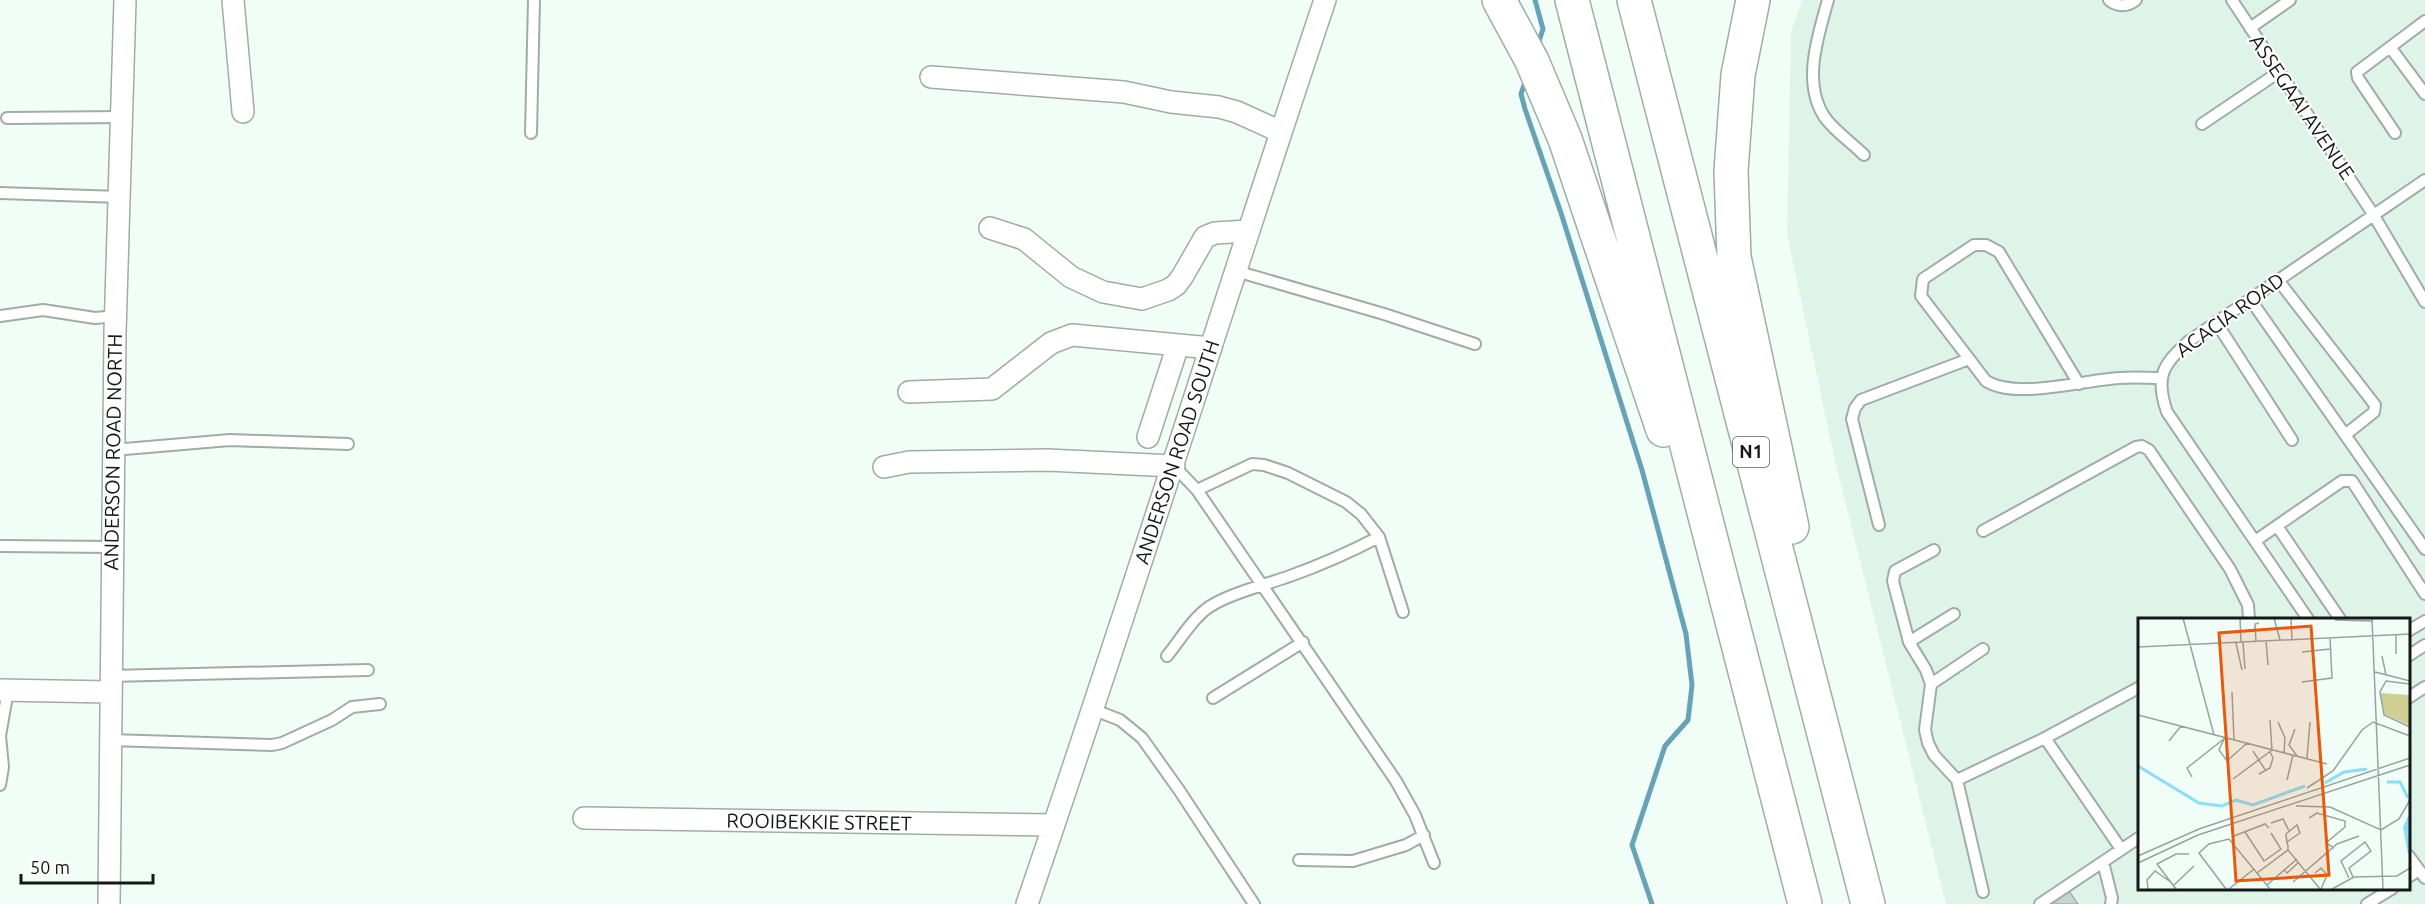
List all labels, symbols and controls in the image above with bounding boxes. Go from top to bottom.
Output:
street label: ASSEGAAI AVENUE [2245,30,2359,184]
street label: ACACIA ROAD [2171,268,2288,362]
street label: ANDERSON ROAD NORTH [99,333,126,571]
street label: ANDERSON ROAD SOUTH [1129,337,1224,567]
road number: N1 [1733,437,1769,467]
inset map [2138,618,2410,889]
street label: ROOIBEKKIE STREET [726,808,912,835]
scale bar [21,847,153,885]
text: 50 m [30,857,70,877]

